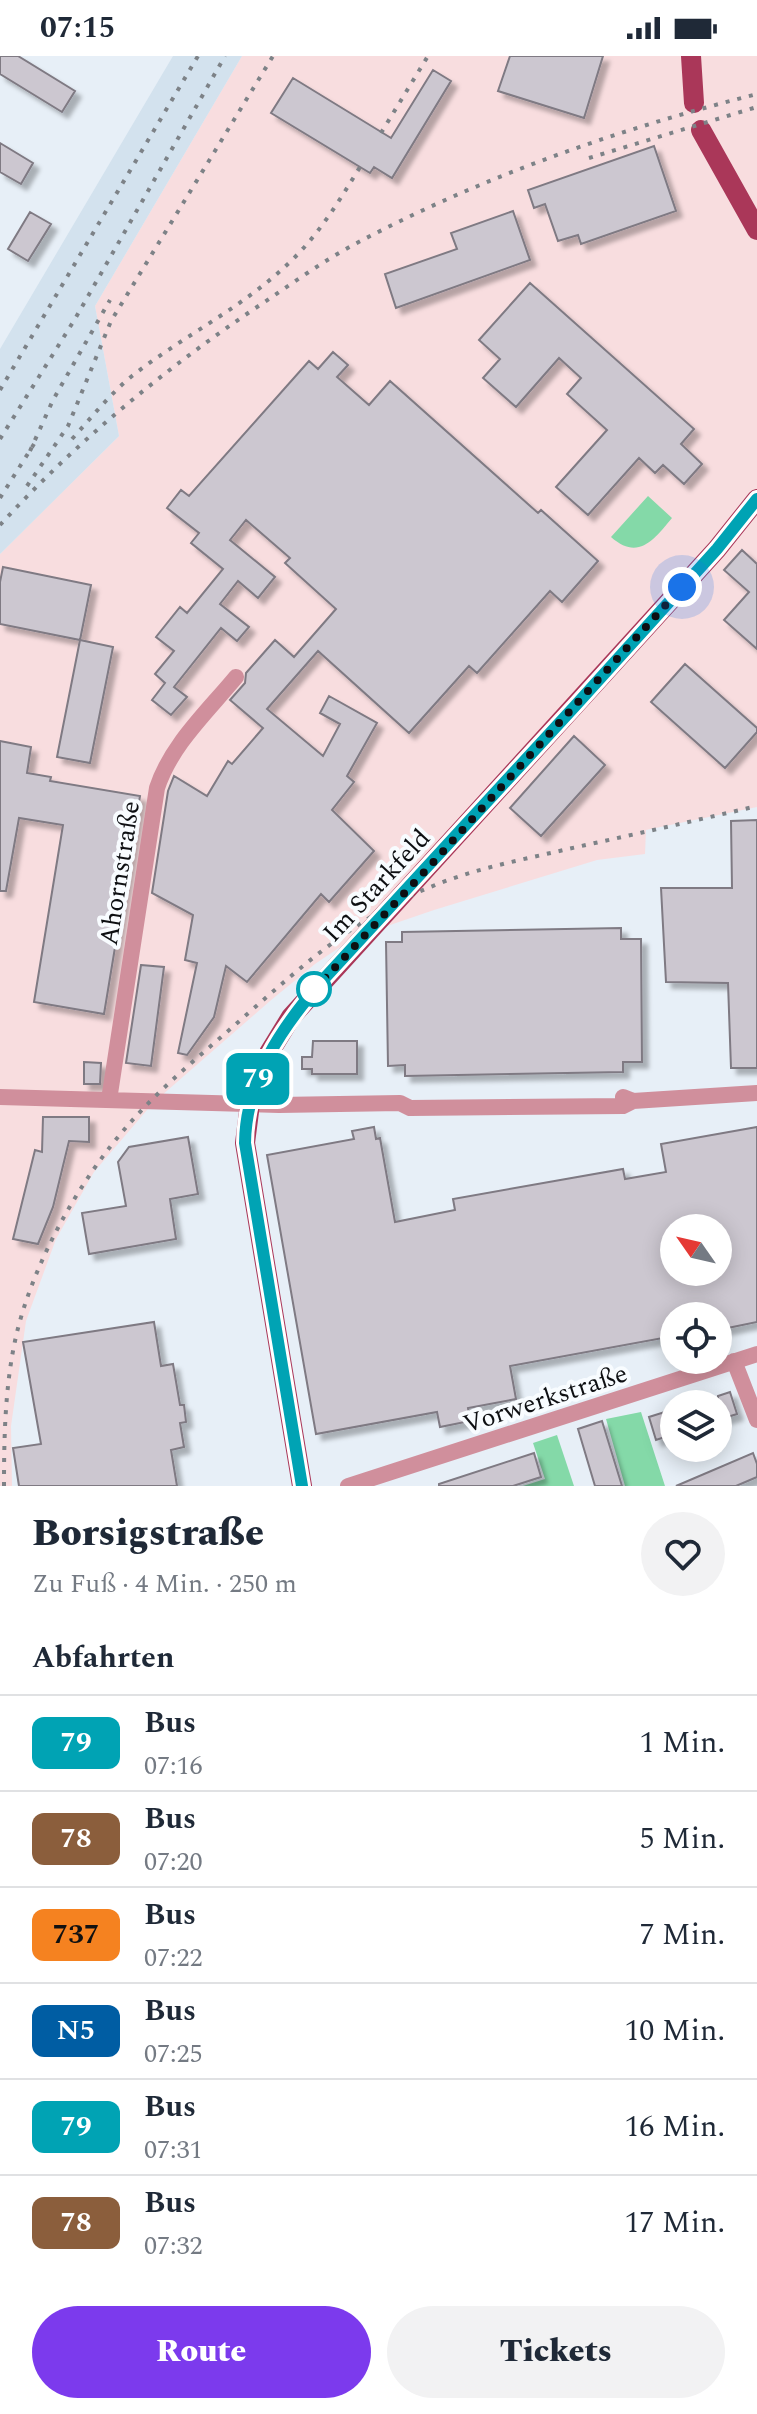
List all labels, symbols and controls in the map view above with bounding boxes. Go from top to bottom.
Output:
text: 07:15 [40,5,115,51]
your location [662,567,702,607]
street label: Ahornstraße [89,798,151,948]
street label: Im Starkfeld [313,820,440,952]
unlabelled marker [297,972,331,1006]
line badge: 79 [222,1053,294,1105]
text: 79 [242,1057,274,1100]
north arrow [660,1214,732,1286]
map controls [660,1214,732,1462]
button: locate [660,1302,732,1374]
street label: Vorwerkstraße [458,1354,633,1444]
button: layers [660,1390,732,1462]
text: Borsigstraße [32,1505,264,1563]
button: heart [641,1512,725,1596]
text: Zu Fuß · 4 Min. · 250 m [32,1564,297,1604]
text: Abfahrten [32,1635,175,1681]
text: Bus [144,1700,196,1746]
text: 1 Min. [639,1720,725,1766]
text: 79 [60,1721,92,1764]
text: 07:16 [144,1746,203,1786]
text: Bus [144,1796,196,1842]
text: 5 Min. [639,1816,725,1862]
text: 78 [60,1817,92,1860]
text: 07:20 [144,1842,203,1882]
text: Bus [144,1892,196,1938]
text: 7 Min. [639,1912,725,1958]
text: 737 [52,1913,100,1956]
text: 07:22 [144,1938,203,1978]
text: Bus [144,1988,196,2034]
text: 10 Min. [624,2008,725,2054]
text: N5 [57,2009,95,2052]
text: 07:25 [144,2034,203,2074]
text: Bus [144,2084,196,2130]
text: 16 Min. [624,2104,725,2150]
text: 79 [60,2105,92,2148]
text: 07:31 [144,2130,203,2170]
text: Bus [144,2180,196,2226]
text: 17 Min. [624,2200,725,2246]
text: 78 [60,2201,92,2244]
text: 07:32 [144,2226,203,2266]
button: Route [32,2306,371,2398]
button: Tickets [387,2306,725,2398]

